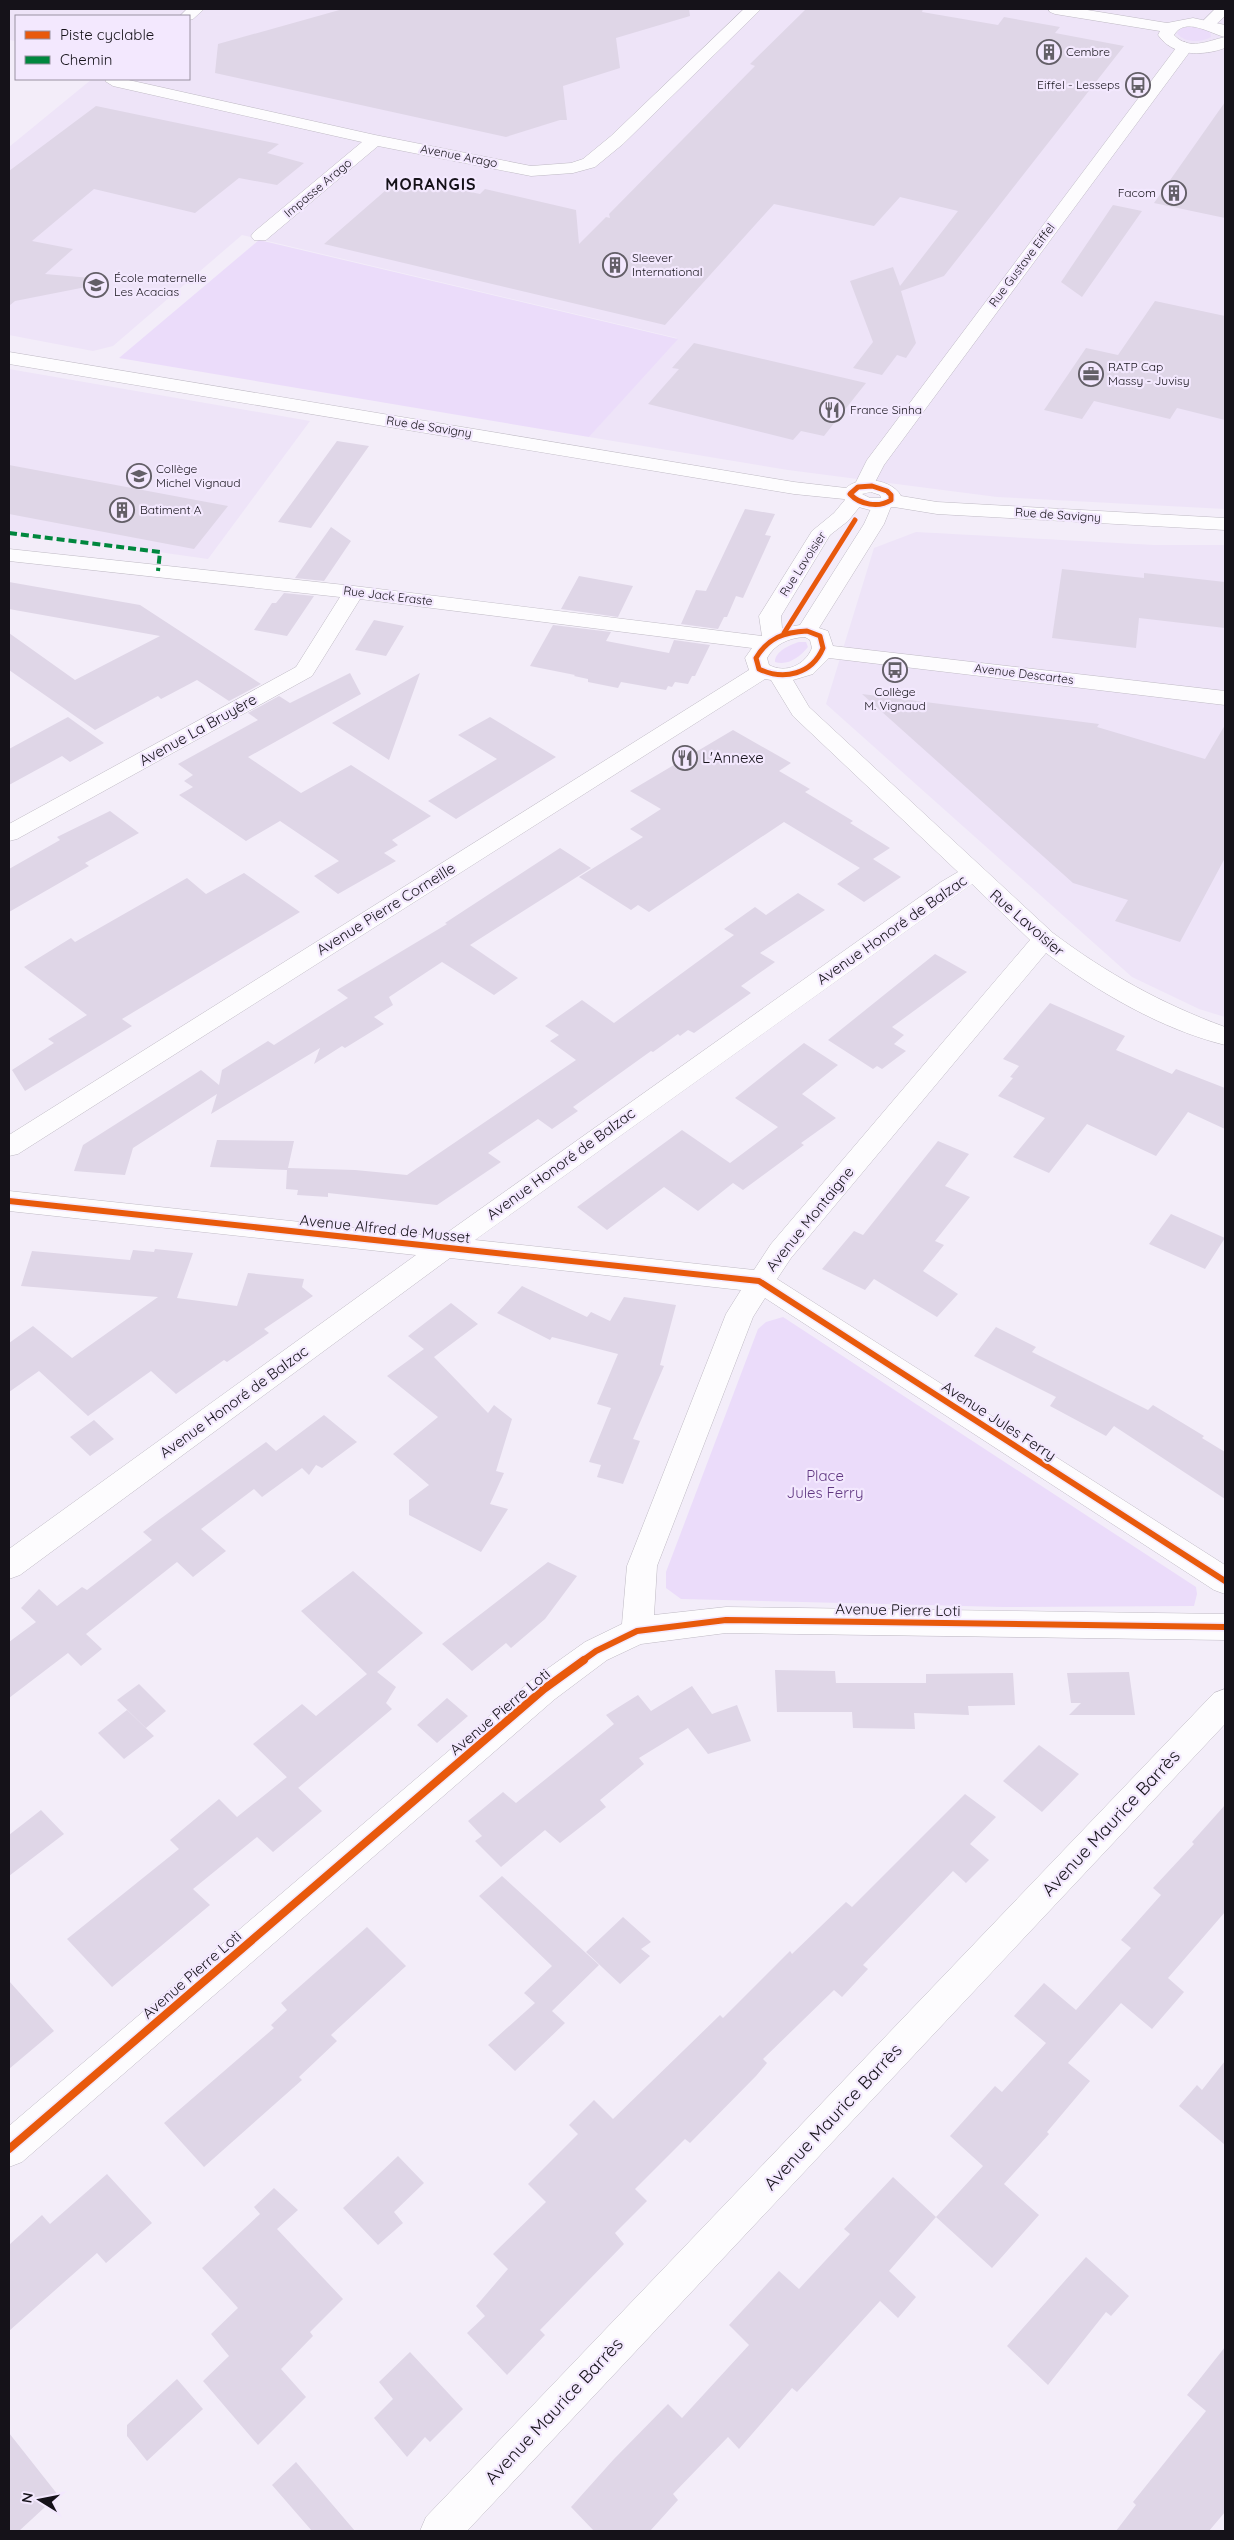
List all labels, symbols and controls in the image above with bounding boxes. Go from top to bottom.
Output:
legend [15,15,190,80]
text: Piste cyclable [60,25,154,44]
building icon: Cembre [1036,39,1062,65]
place label: Cembre [1066,44,1110,59]
text: Chemin [60,50,112,69]
bus stop icon: Eiffel - Lesseps [1125,72,1151,98]
place label: Eiffel - Lesseps [1037,77,1120,92]
street label: Avenue Arago [419,141,499,170]
street label: Impasse Arago [281,155,355,220]
district label: MORANGIS [385,174,477,194]
building icon: Facom [1161,180,1187,206]
place label: Facom [1118,185,1156,200]
street label: Rue Gustave Eiffel [985,220,1058,309]
place label: Sleever International [632,250,702,279]
building icon: Sleever International [602,252,628,278]
place label: École maternelle Les Acacias [114,270,207,299]
school or university icon: École maternelle Les Acacias [83,272,109,298]
place label: RATP Cap Massy - Juvisy [1108,359,1190,388]
office icon: RATP Cap Massy - Juvisy [1078,361,1104,387]
restaurant icon: France Sinha [819,397,845,423]
place label: France Sinha [850,402,922,417]
street label: Rue de Savigny [385,412,473,441]
place label: Collège Michel Vignaud [156,461,241,490]
school or university icon: Collège Michel Vignaud [126,463,152,489]
building icon: Batiment A [109,497,135,523]
place label: Batiment A [140,502,202,517]
street label: Rue de Savigny [1015,504,1102,525]
street label: Rue Lavoisier [776,528,829,599]
street label: Rue Jack Eraste [343,583,434,608]
bus stop icon: Collège M. Vignaud [882,657,908,683]
street label: Avenue Descartes [974,660,1075,687]
place label: Collège M. Vignaud [864,684,926,713]
street label: Avenue La Bruyère [136,689,260,770]
restaurant icon: L'Annexe [672,745,698,771]
place label: L'Annexe [702,748,764,767]
street label: Avenue Pierre Corneille [313,858,459,959]
street label: Avenue Honoré de Balzac [813,870,971,989]
street label: Rue Lavoisier [986,885,1069,960]
street label: Avenue Honoré de Balzac [483,1103,639,1224]
street label: Avenue Montaigne [762,1162,858,1275]
street label: Avenue Alfred de Musset [299,1210,471,1247]
street label: Avenue Honoré de Balzac [156,1341,312,1462]
street label: Avenue Jules Ferry [939,1377,1060,1465]
park label: Place Jules Ferry [787,1466,863,1502]
street label: Avenue Pierre Loti [835,1599,961,1620]
street label: Avenue Pierre Loti [446,1664,554,1759]
street label: Avenue Maurice Barrès [1037,1745,1185,1901]
street label: Avenue Pierre Loti [138,1926,245,2023]
street label: Avenue Maurice Barrès [759,2039,907,2195]
street label: Avenue Maurice Barrès [480,2333,628,2489]
north arrow [15,2475,65,2525]
text: N [17,2491,37,2504]

